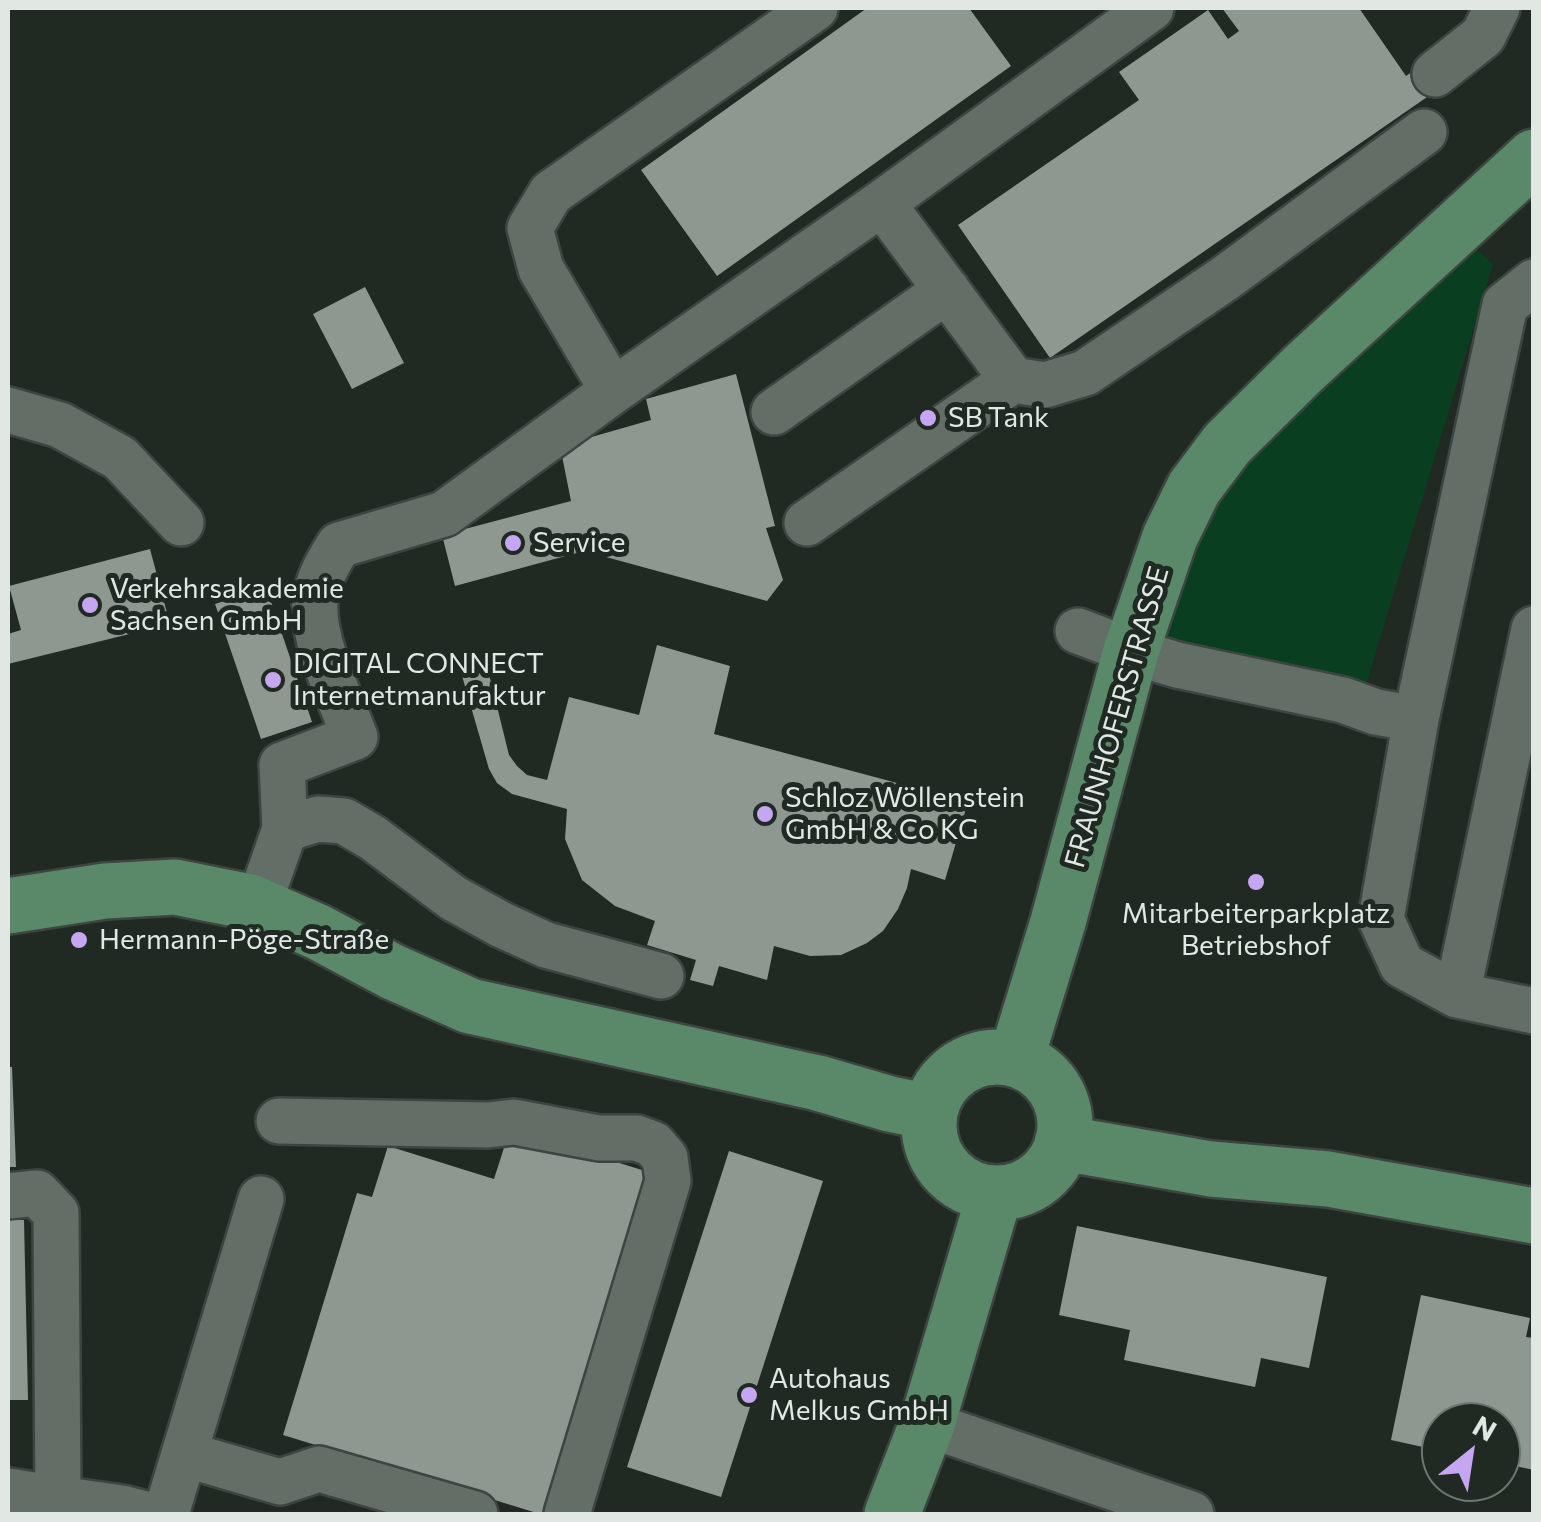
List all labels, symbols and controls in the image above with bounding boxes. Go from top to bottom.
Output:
place label: SB Tank [948,401,1049,435]
marker: SB Tank [917,407,939,429]
place label: Service [533,526,626,560]
marker: Service [502,532,524,554]
street label: FRAUNHOFERSTRASSE [1058,563,1176,871]
place label: Verkehrsakademie Sachsen GmbH [110,572,344,638]
marker: Verkehrsakademie Sachsen GmbH [79,594,101,616]
place label: DIGITAL CONNECT Internetmanufaktur [293,647,546,713]
marker: DIGITAL CONNECT Internetmanufaktur [262,669,284,691]
place label: Schloz Wöllenstein GmbH & Co KG [785,781,1025,847]
marker: Schloz Wöllenstein GmbH & Co KG [754,803,776,825]
marker: Mitarbeiterparkplatz Betriebshof [1245,871,1267,893]
place label: Mitarbeiterparkplatz Betriebshof [1122,897,1390,963]
place label: Hermann-Pöge-Straße [99,923,389,957]
marker: Hermann-Pöge-Straße [68,929,90,951]
place label: Autohaus Melkus GmbH [769,1362,949,1428]
marker: Autohaus Melkus GmbH [738,1384,760,1406]
north arrow [1421,1402,1521,1502]
text: N [1467,1408,1503,1448]

